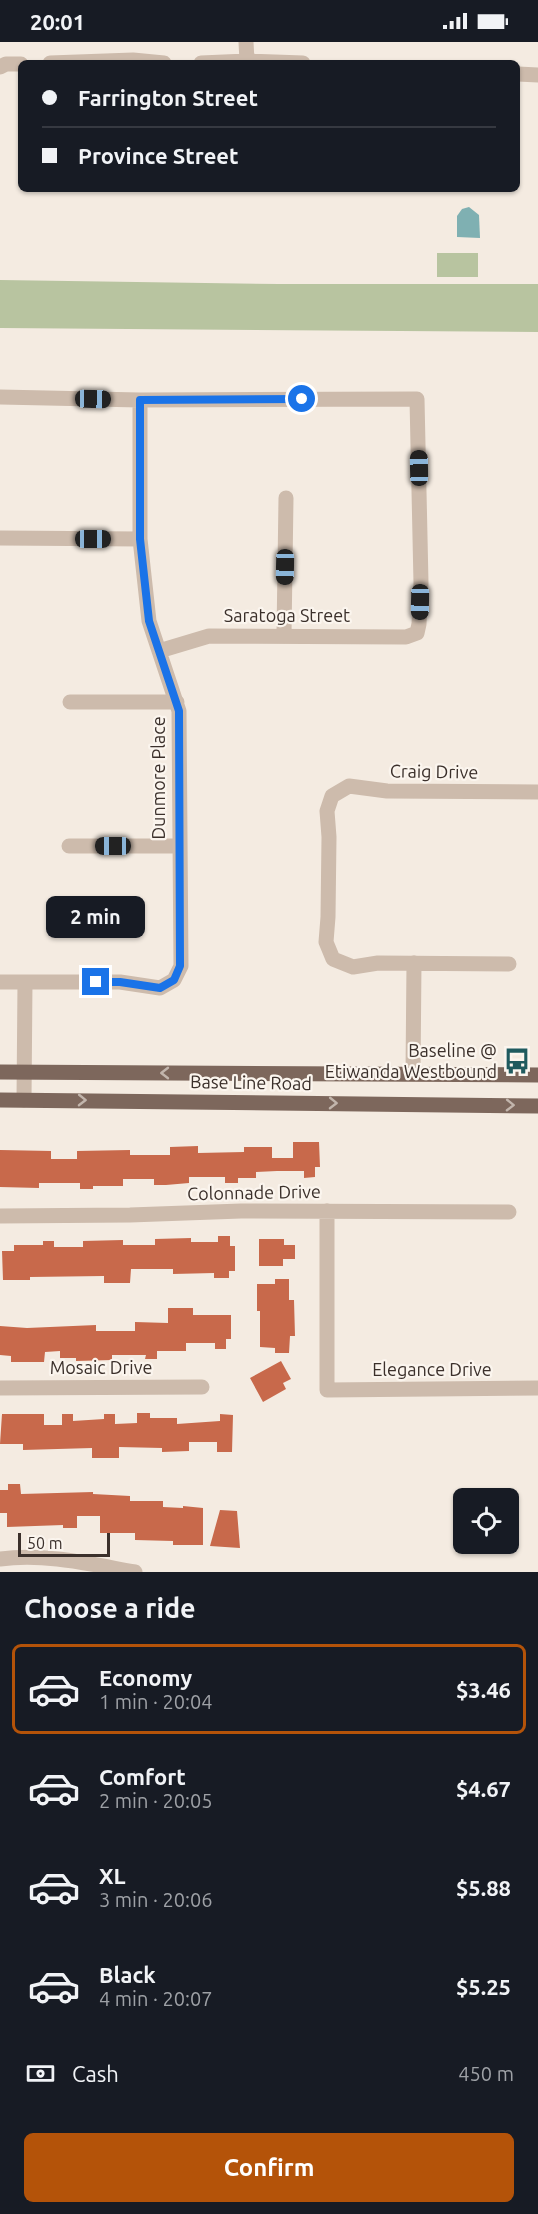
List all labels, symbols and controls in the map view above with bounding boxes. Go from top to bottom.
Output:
text: 20:01 [30,9,85,34]
text: Farrington Street [78,85,258,110]
text: Province Street [78,143,239,168]
route start [288,385,315,412]
car [75,390,111,408]
car [410,450,428,486]
car [75,530,111,548]
car [276,549,294,585]
car [411,584,429,620]
street label: Saratoga Street [224,605,350,625]
street label: Dunmore Place [148,716,168,840]
street label: Craig Drive [390,760,478,782]
car [95,837,131,855]
callout: 2 min [46,895,146,937]
text: 2 min [70,905,121,928]
route end [82,968,109,995]
place label: Baseline @ Etiwanda Westbound [325,1040,497,1081]
bus stop icon: Baseline @ Etiwanda Westbound [502,1046,532,1076]
one-way arrow [160,1067,169,1079]
street label: Base Line Road [190,1071,312,1093]
one-way arrow [78,1094,87,1106]
one-way arrow [328,1097,337,1109]
one-way arrow [506,1099,515,1111]
street label: Colonnade Drive [187,1181,321,1203]
street label: Mosaic Drive [50,1357,152,1377]
street label: Elegance Drive [372,1359,492,1379]
map controls [453,1488,519,1554]
button: locate [453,1488,519,1554]
scale bar [18,1530,110,1558]
text: 50 m [27,1534,63,1552]
text: Choose a ride [24,1593,196,1623]
icon: car [27,1662,81,1716]
text: Economy [99,1665,192,1690]
text: $3.46 [456,1677,511,1702]
text: 1 min · 20:04 [99,1690,213,1713]
icon: car [27,1761,81,1815]
text: Comfort [99,1764,186,1789]
text: $4.67 [456,1776,511,1801]
text: 2 min · 20:05 [99,1789,213,1812]
icon: car [27,1860,81,1914]
text: XL [99,1863,126,1888]
text: $5.88 [456,1875,511,1900]
text: 3 min · 20:06 [99,1888,213,1911]
icon: car [27,1959,81,2013]
text: Black [99,1962,156,1987]
text: $5.25 [456,1974,511,1999]
text: 4 min · 20:07 [99,1987,213,2010]
icon: cash [24,2057,57,2090]
text: Cash [72,2061,119,2086]
text: 450 m [458,2062,514,2085]
button: Confirm [24,2133,514,2202]

